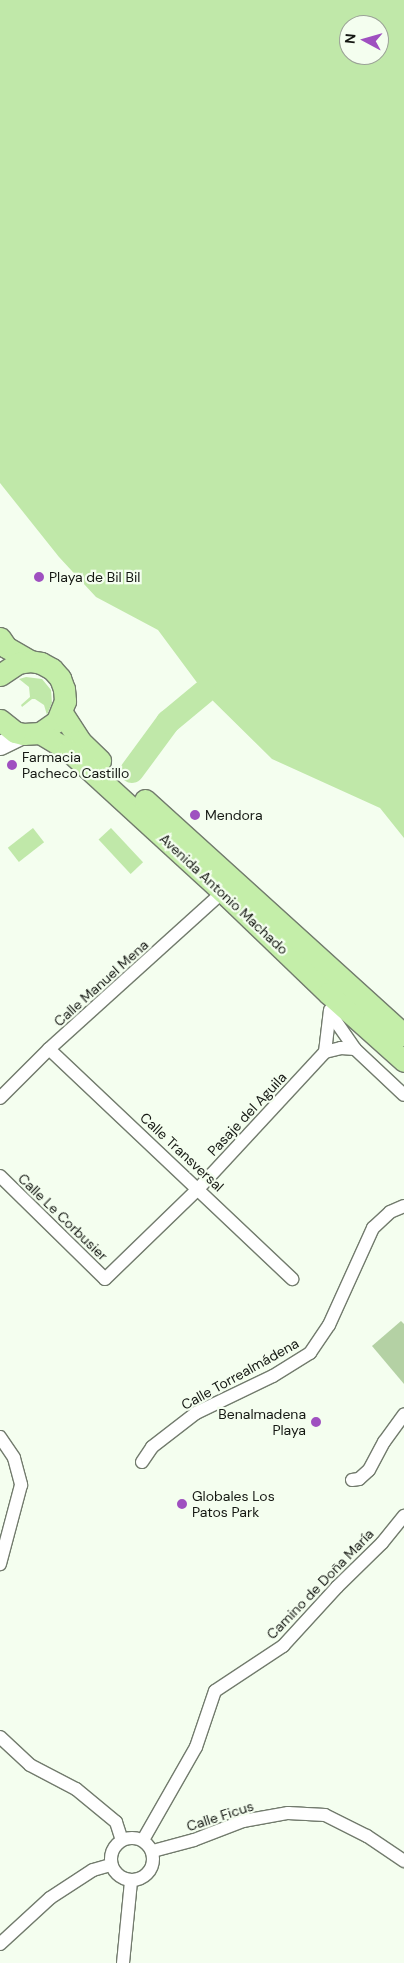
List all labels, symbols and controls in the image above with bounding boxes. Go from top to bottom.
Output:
north arrow [339,15,389,65]
text: N [341,33,360,45]
place label: Playa de Bil Bil [49,569,140,585]
marker: Playa de Bil Bil [33,571,45,583]
place label: Farmacia Pacheco Castillo [22,749,129,782]
marker: Farmacia Pacheco Castillo [6,759,18,771]
place label: Mendora [205,807,263,823]
marker: Mendora [189,809,201,821]
street label: Avenida Antonio Machado [156,830,292,958]
street label: Calle Manuel Mena [50,936,152,1030]
street label: Pasaje del Aguila [204,1069,290,1159]
street label: Calle Transversal [137,1109,227,1195]
street label: Calle Le Corbusier [15,1170,111,1264]
street label: Calle Torrealmádena [178,1335,302,1413]
place label: Benalmadena Playa [218,1406,306,1438]
marker: Benalmadena Playa [310,1416,322,1428]
place label: Globales Los Patos Park [192,1488,275,1520]
marker: Globales Los Patos Park [176,1498,188,1510]
street label: Camino de Doña María [263,1525,377,1643]
street label: Calle Ficus [184,1797,256,1835]

